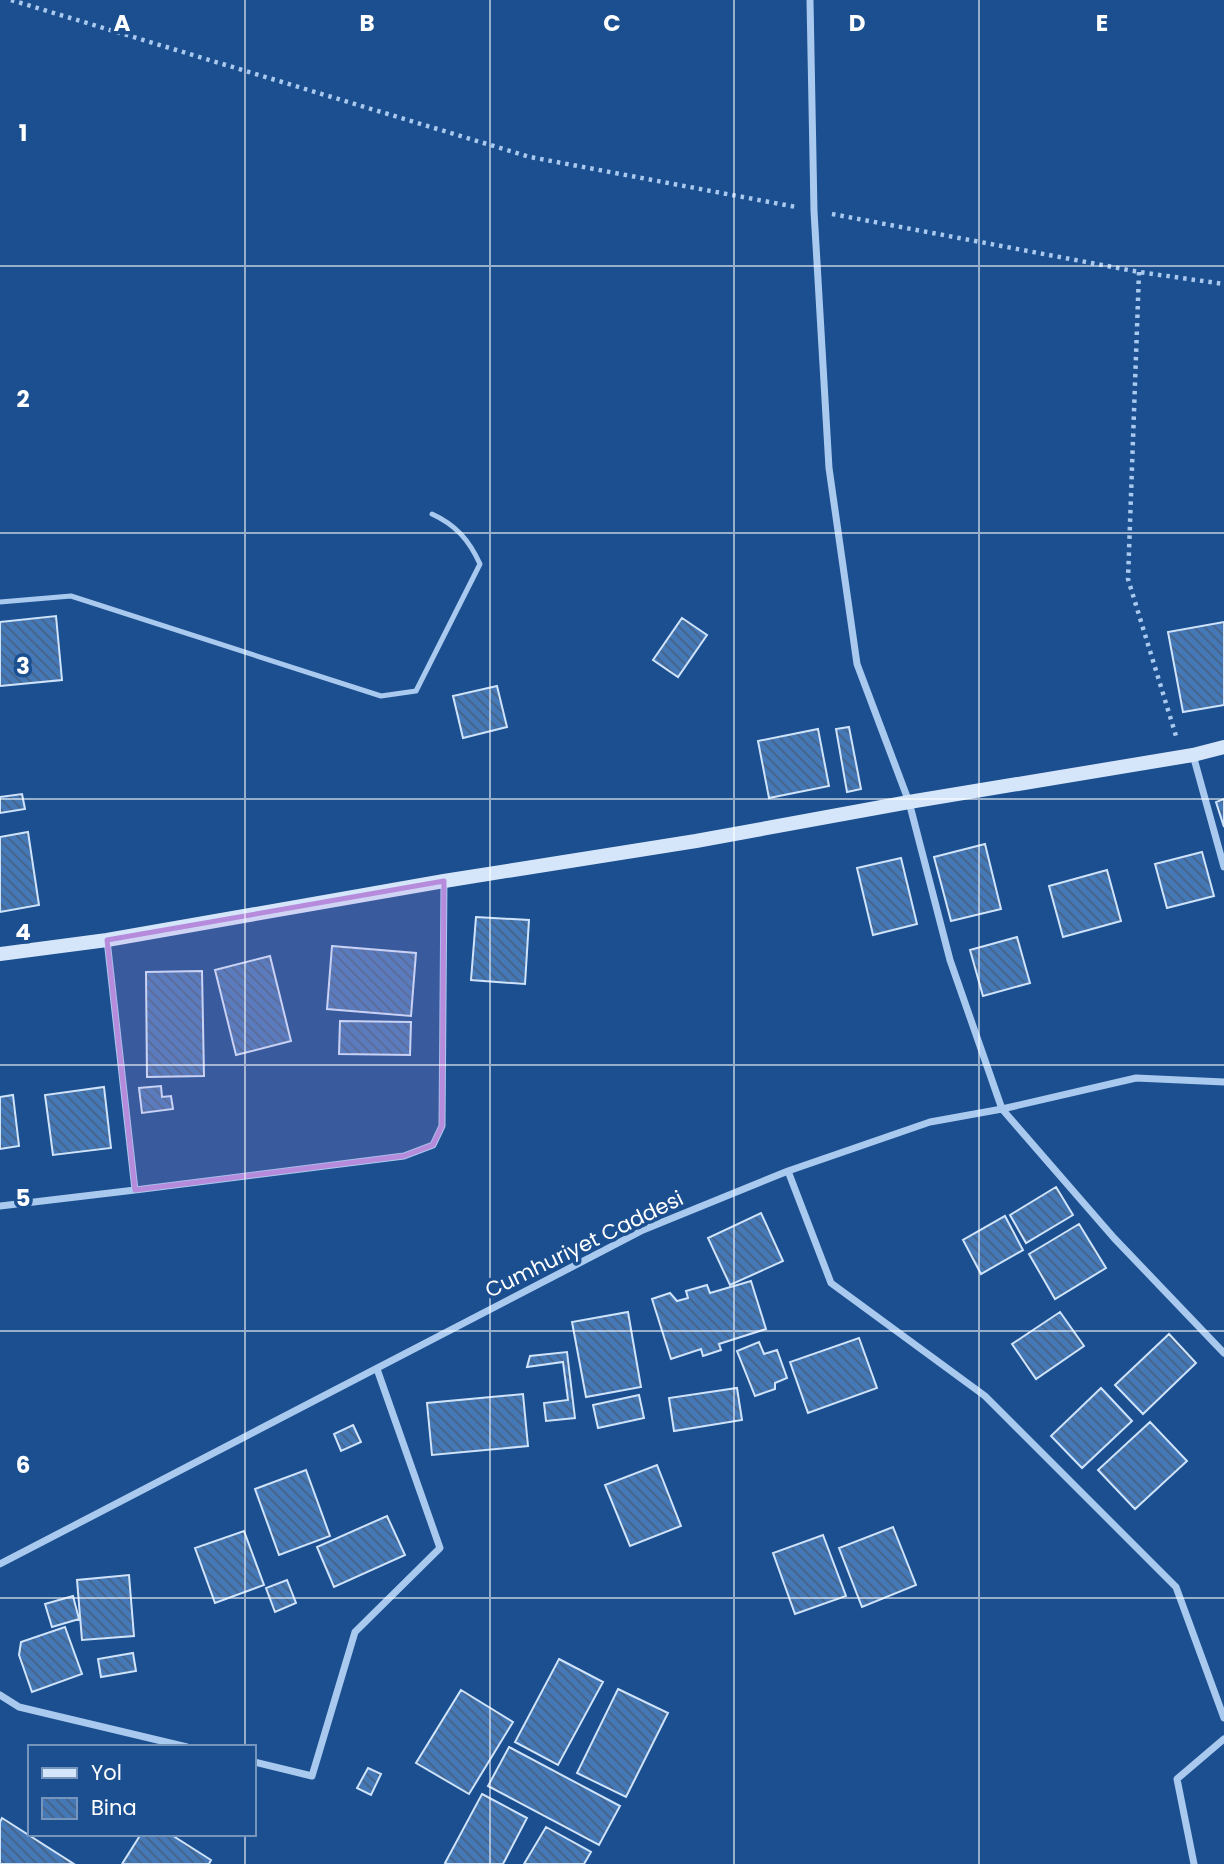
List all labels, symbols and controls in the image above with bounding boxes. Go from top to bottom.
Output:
text: A [114,7,131,39]
text: B [359,7,375,39]
text: C [603,7,621,39]
text: D [849,7,865,39]
text: E [1096,7,1108,39]
text: 1 [19,117,27,149]
text: 2 [16,383,30,415]
text: 3 [16,650,30,682]
text: 4 [15,916,31,948]
text: 5 [16,1182,30,1214]
street label: Cumhuriyet Caddesi [480,1183,688,1305]
text: 6 [16,1449,30,1481]
legend [28,1745,256,1836]
text: Yol [91,1758,122,1787]
text: Bina [91,1793,137,1822]

